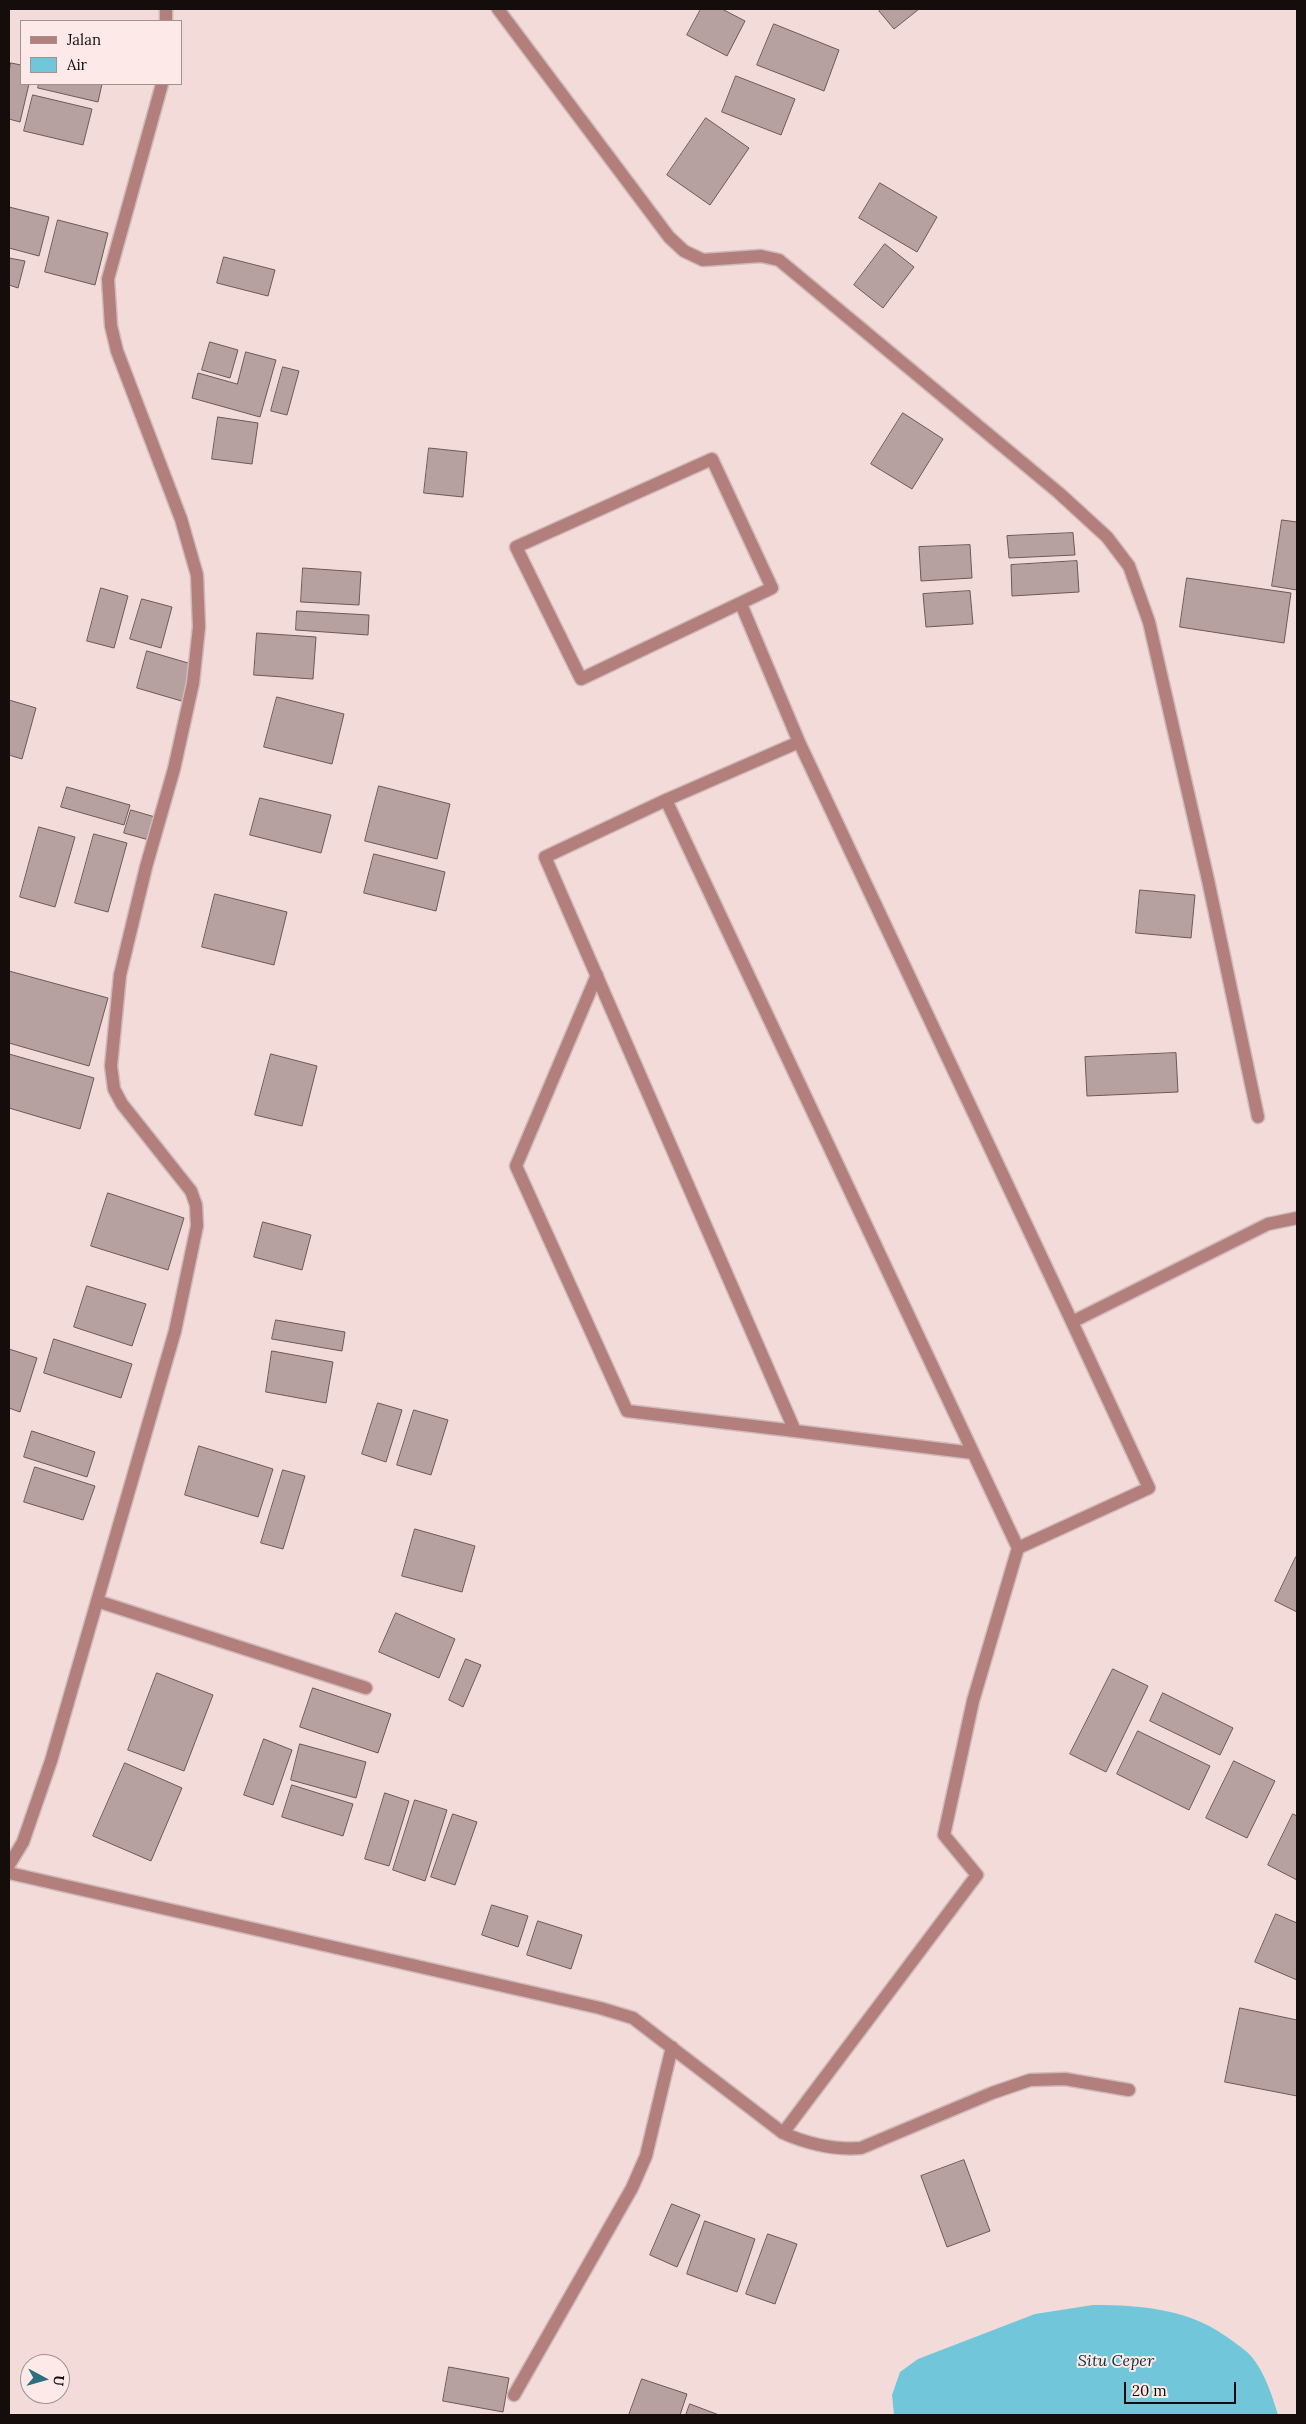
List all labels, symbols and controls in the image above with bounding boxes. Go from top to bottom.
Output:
legend [20,20,182,85]
text: Jalan [67,30,101,49]
text: Air [67,55,87,74]
water label: Situ Ceper [1078,2351,1154,2371]
north arrow [20,2354,70,2404]
scale bar [1126,2372,1238,2404]
text: U [49,2374,68,2387]
text: 20 m [1132,2381,1167,2400]

